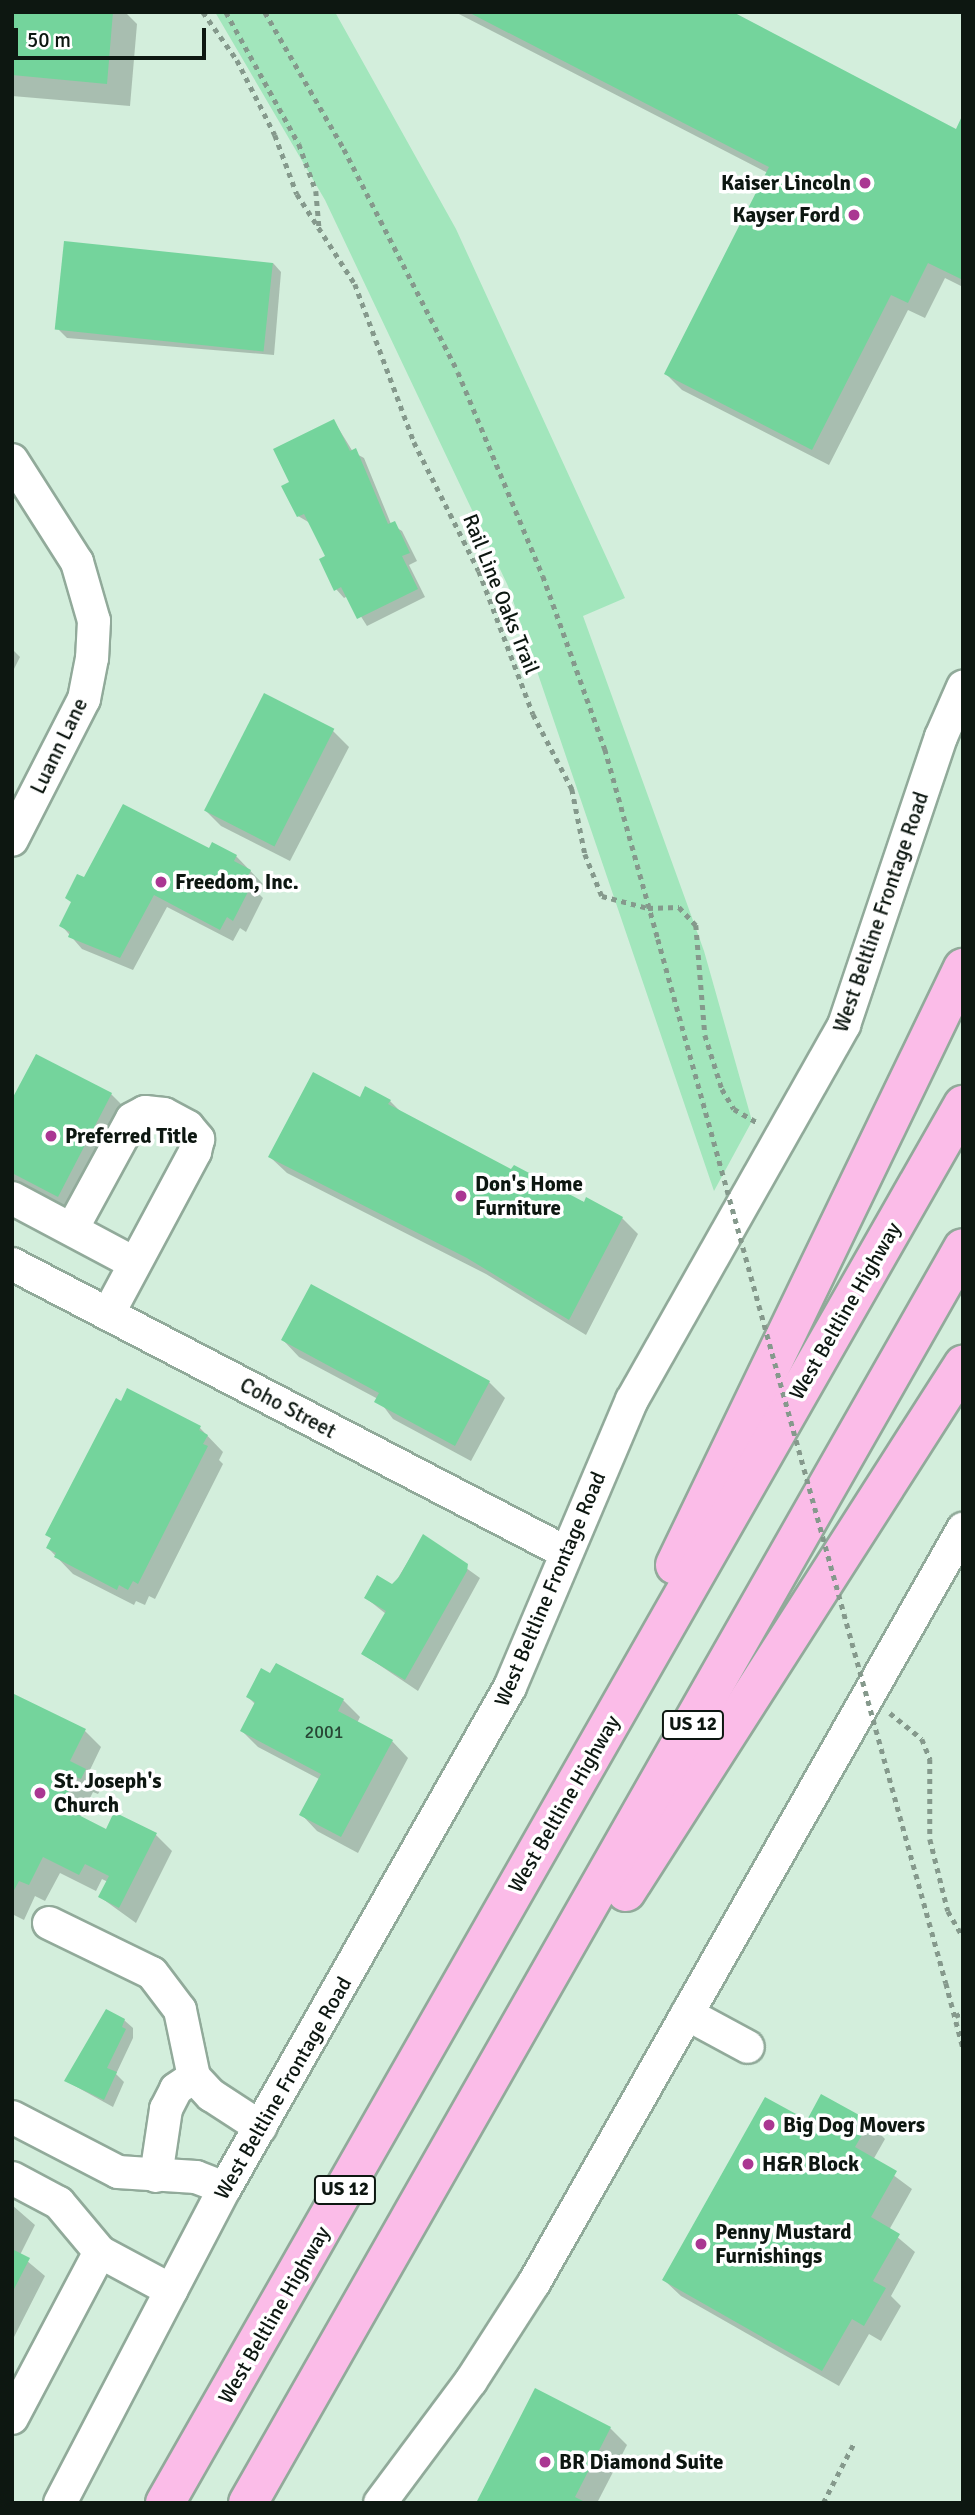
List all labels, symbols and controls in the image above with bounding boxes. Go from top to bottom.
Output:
scale bar [18,14,210,58]
text: 50 m [27,27,71,53]
place label: Kaiser Lincoln [721,170,851,196]
marker: Kaiser Lincoln [857,175,873,191]
place label: Kayser Ford [732,202,840,228]
marker: Kayser Ford [846,207,862,223]
street label: Rail Line Oaks Trail [457,510,545,678]
street label: Luann Lane [25,694,93,798]
street label: West Beltline Frontage Road [828,788,934,1036]
place label: Freedom, Inc. [175,869,299,895]
marker: Freedom, Inc. [153,874,169,890]
place label: Preferred Title [65,1123,198,1149]
marker: Preferred Title [43,1128,59,1144]
place label: Don's Home Furniture [475,1171,583,1221]
marker: Don's Home Furniture [453,1188,469,1204]
street label: West Beltline Highway [784,1218,906,1404]
street label: Coho Street [236,1372,340,1444]
street label: West Beltline Frontage Road [489,1468,611,1710]
road number: US 12 [662,1709,724,1740]
street label: West Beltline Highway [503,1711,625,1897]
house number: 2001 [305,1721,343,1743]
place label: St. Joseph's Church [54,1768,162,1818]
marker: St. Joseph's Church [32,1785,48,1801]
street label: West Beltline Frontage Road [209,1972,357,2204]
place label: Big Dog Movers [783,2112,925,2138]
marker: Big Dog Movers [761,2117,777,2133]
place label: H&R Block [762,2151,859,2177]
marker: H&R Block [740,2156,756,2172]
road number: US 12 [314,2174,376,2206]
place label: Penny Mustard Furnishings [715,2219,851,2269]
street label: West Beltline Highway [213,2222,335,2408]
marker: Penny Mustard Furnishings [693,2236,709,2252]
place label: BR Diamond Suite [559,2449,723,2475]
marker: BR Diamond Suite [537,2454,553,2470]

